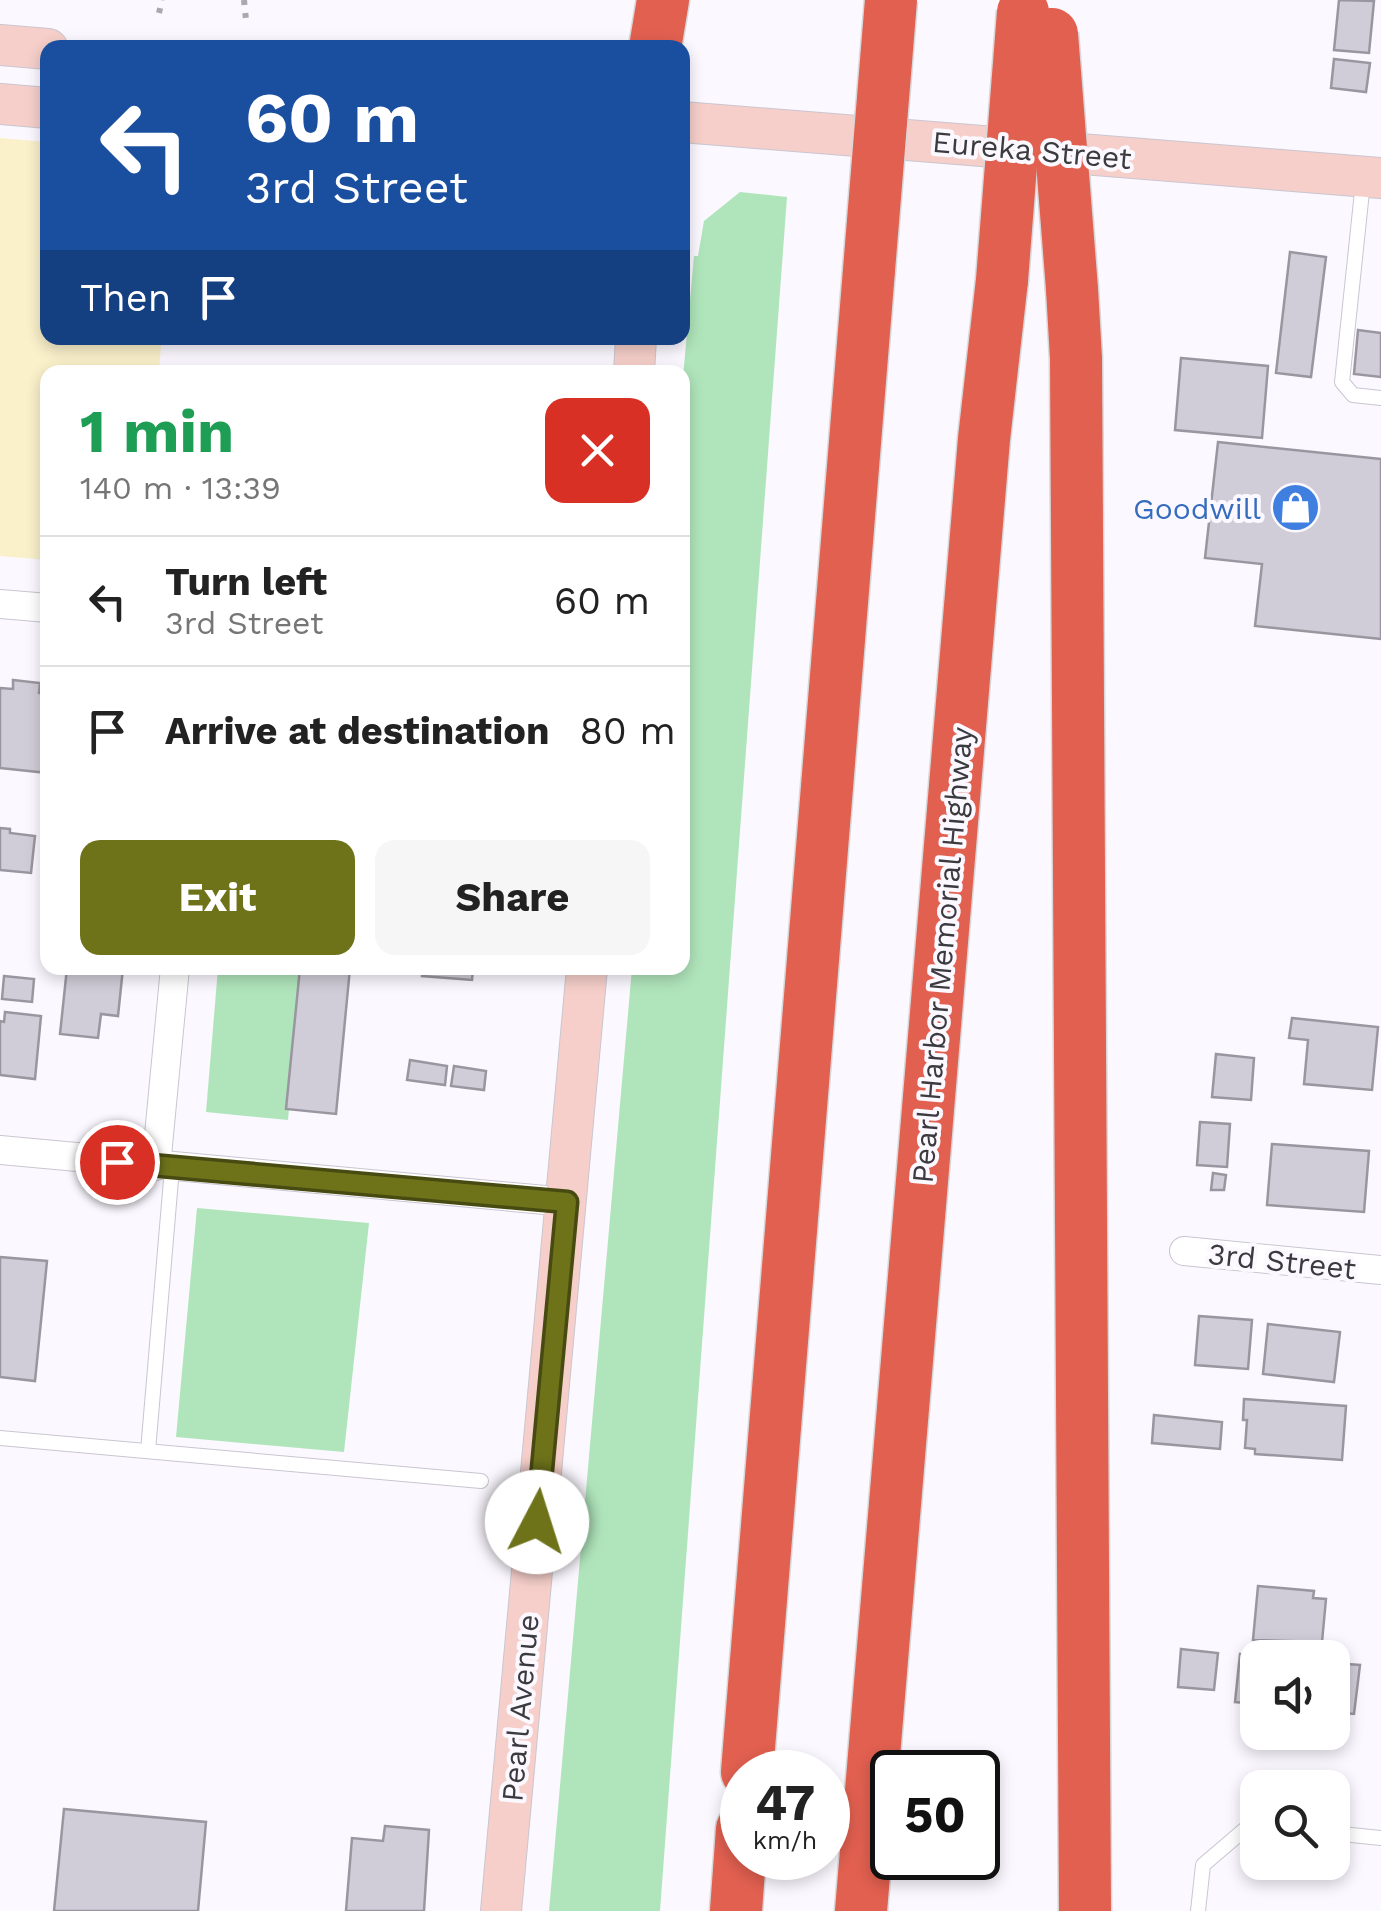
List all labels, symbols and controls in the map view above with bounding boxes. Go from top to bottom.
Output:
text: 60 m [245,77,419,159]
icon: left [80,80,210,210]
street label: Eureka Street [931,124,1133,176]
text: 3rd Street [245,161,468,214]
icon: arrive [191,270,246,325]
text: Then [80,276,171,320]
text: 1 min [80,396,234,467]
button: close [545,398,650,503]
text: 140 m · 13:39 [80,469,281,507]
shop icon: Goodwill [1270,482,1322,534]
place label: Goodwill [1133,491,1261,526]
text: Turn left [165,560,327,604]
icon: left [80,574,135,629]
text: 60 m [554,579,650,623]
text: 3rd Street [165,604,324,642]
icon: arrive [80,704,135,759]
text: Arrive at destination [165,709,550,753]
text: 80 m [580,709,676,753]
street label: Pearl Harbor Memorial Highway [905,725,979,1185]
button: Exit [80,840,355,955]
button: Share [375,840,650,955]
pin [75,1120,160,1205]
icon: arrive [90,1135,145,1190]
street label: 3rd Street [1206,1236,1358,1286]
position arrow [485,1470,589,1574]
street label: Pearl Avenue [494,1613,546,1803]
map controls [1240,1640,1350,1880]
button: sound [1240,1640,1350,1750]
speed limit sign: 50 [870,1750,1000,1880]
button: search [1240,1770,1350,1880]
text: 47 [755,1773,815,1832]
text: km/h [753,1826,817,1855]

